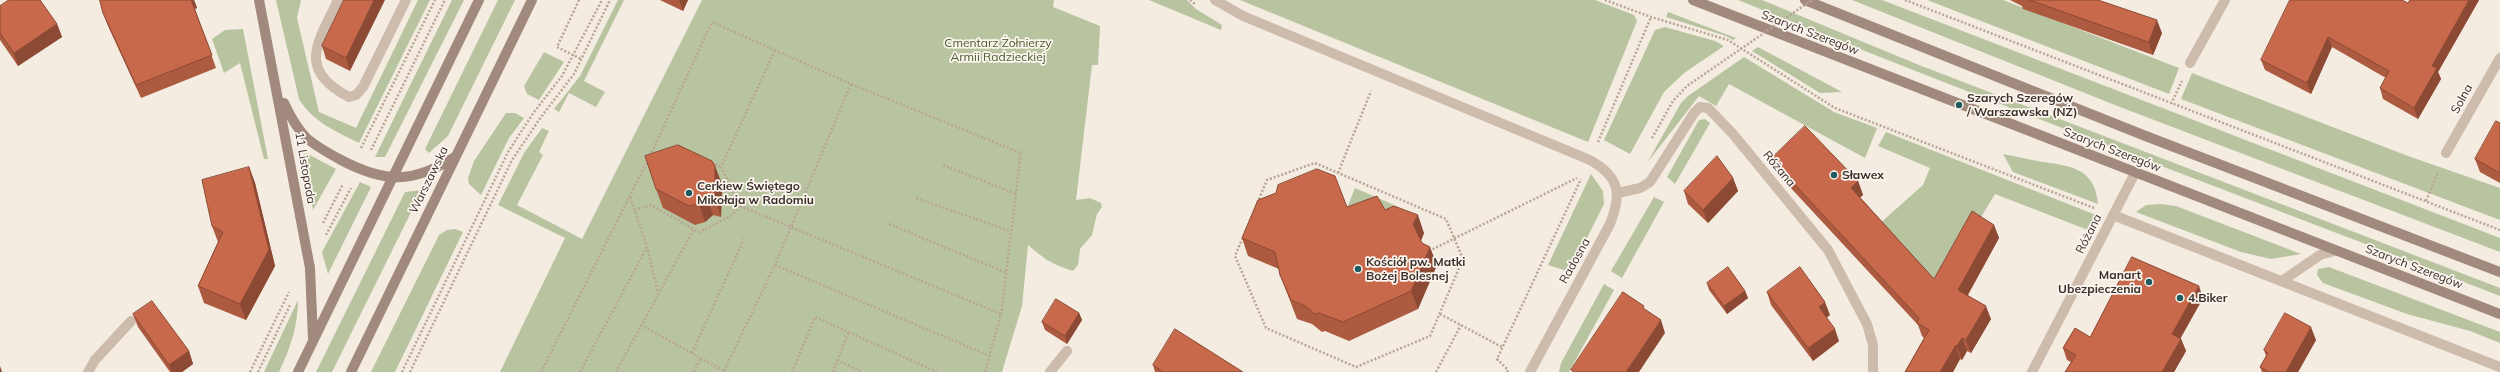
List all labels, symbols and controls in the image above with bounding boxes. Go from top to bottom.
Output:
street label: Szarych Szeregów [1759,8,1861,58]
park label: Cmentarz Żołnierzy Armii Radzieckiej [944,36,1052,64]
street label: Solna [2448,82,2476,116]
place label: Szarych Szeregów / Warszawska (NŻ) [1967,91,2077,119]
marker: Szarych Szeregów / Warszawska (NŻ) [1954,100,1964,110]
street label: Szarych Szeregów [2061,125,2163,175]
street label: 11 Listopada [292,131,318,205]
street label: Warszawska [407,144,451,216]
street label: Różana [1760,148,1798,190]
place label: Sławex [1842,168,1884,182]
marker: Sławex [1829,170,1839,180]
place label: Cerkiew Świętego Mikołaja w Radomiu [697,179,814,207]
marker: Cerkiew Świętego Mikołaja w Radomiu [684,188,694,198]
street label: Różana [2073,212,2105,256]
street label: Radosna [1557,236,1593,286]
street label: Szarych Szeregów [2363,242,2465,292]
place label: Kościół pw. Matki Bożej Bolesnej [1366,255,1465,283]
marker: Kościół pw. Matki Bożej Bolesnej [1353,264,1363,274]
place label: Manart Ubezpieczenia [2058,268,2141,296]
marker: Manart Ubezpieczenia [2144,277,2154,287]
place label: 4.Biker [2188,291,2227,305]
marker: 4.Biker [2175,293,2185,303]

